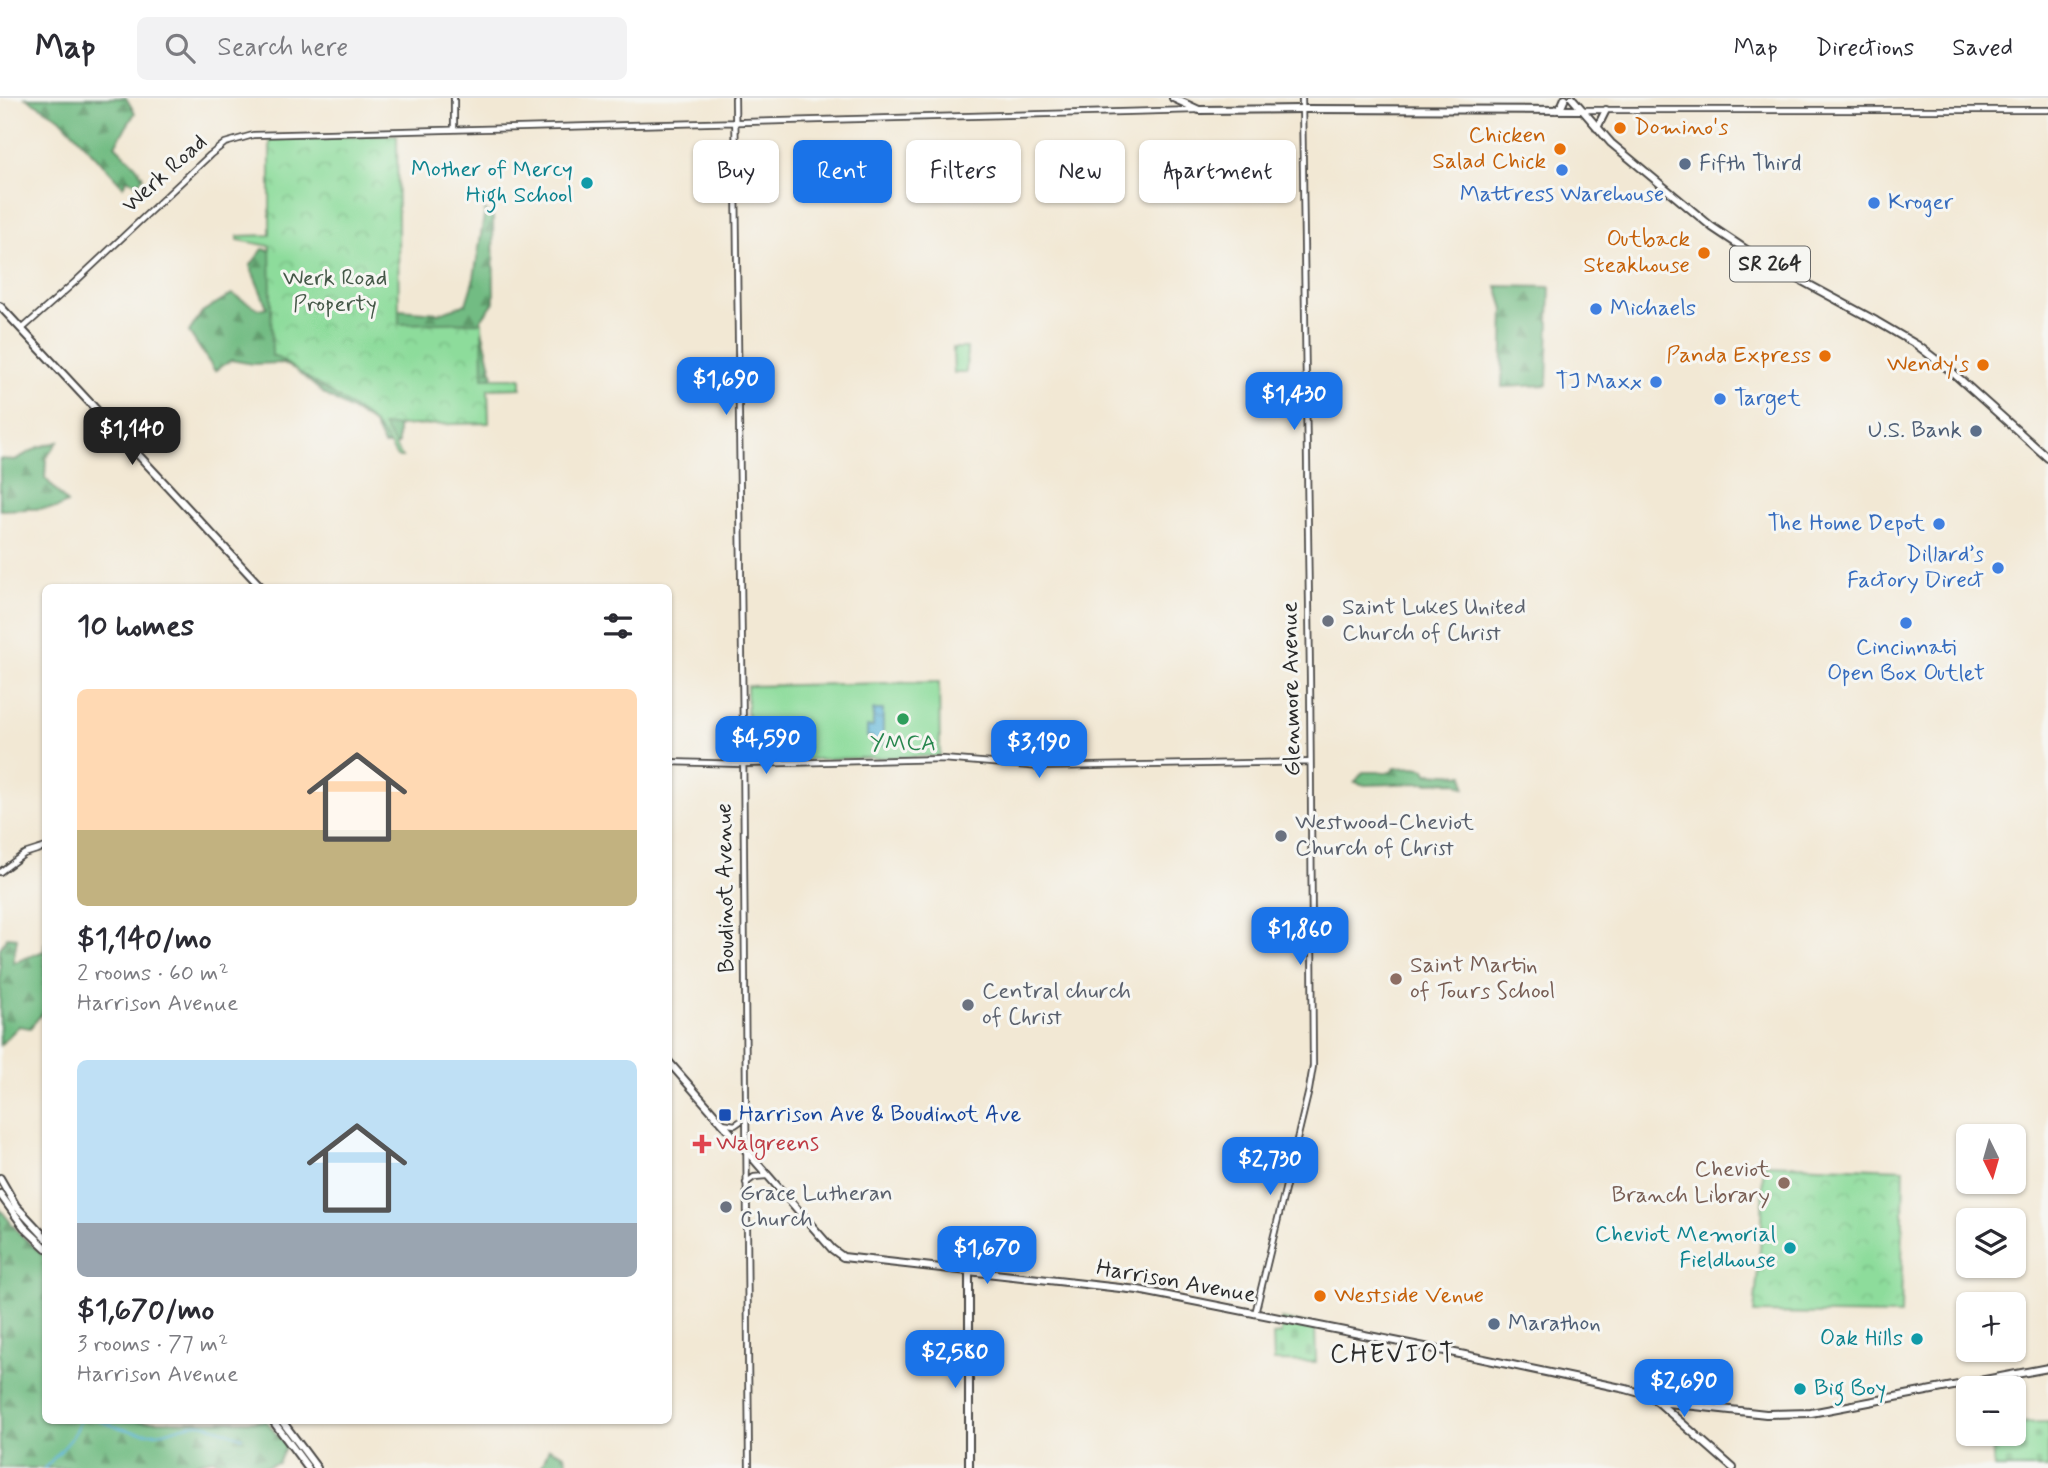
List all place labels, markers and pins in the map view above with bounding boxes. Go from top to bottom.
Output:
place label: Domino's [1634,113,1728,143]
marker: Domino's [1612,120,1628,136]
place label: Chicken Salad Chick [1432,121,1546,177]
marker: Chicken Salad Chick [1552,141,1568,157]
place label: Fifth Third [1699,149,1802,179]
place label: Mother of Mercy High School [411,155,573,213]
marker: Fifth Third [1677,156,1693,172]
marker: Mattress Warehouse [1554,162,1570,178]
marker: Mother of Mercy High School [579,175,595,191]
place label: Mattress Warehouse [1460,180,1664,210]
place label: Kroger [1888,188,1954,218]
marker: Kroger [1866,195,1882,211]
place label: Outback Steakhouse [1583,225,1690,281]
marker: Outback Steakhouse [1696,245,1712,261]
place label: Michaels [1610,294,1696,324]
marker: Michaels [1588,301,1604,317]
place label: Panda Express [1666,341,1811,371]
marker: Panda Express [1817,348,1833,364]
place label: Wendy's [1887,350,1969,380]
marker: Wendy's [1975,357,1991,373]
pin: $1,690 [669,358,783,417]
place label: TJ Maxx [1556,367,1642,397]
pin: $1,430 [1237,372,1351,432]
marker: TJ Maxx [1648,374,1664,390]
place label: Target [1734,384,1801,416]
marker: Target [1712,391,1728,407]
pin: $1,140 [75,408,189,467]
place label: U.S. Bank [1868,416,1962,446]
marker: U.S. Bank [1968,423,1984,439]
place label: The Home Depot [1768,509,1925,539]
marker: The Home Depot [1931,516,1947,532]
place label: Dillard’s Factory Direct [1847,540,1984,596]
marker: Dillard’s Factory Direct [1990,560,2006,576]
place label: Saint Lukes United Church of Christ [1342,593,1526,649]
marker: Saint Lukes United Church of Christ [1320,613,1336,629]
marker: Cincinnati Open Box Outlet [1898,615,1914,631]
place label: Cincinnati Open Box Outlet [1827,633,1985,689]
marker: YMCA [895,711,911,727]
pin: $4,590 [709,716,823,776]
pin: $3,190 [982,720,1096,780]
place label: YMCA [870,729,936,759]
place label: Westwood-Cheviot Church of Christ [1295,808,1474,864]
marker: Westwood-Cheviot Church of Christ [1273,828,1289,844]
pin: $1,860 [1243,908,1357,967]
place label: Saint Martin of Tours School [1410,951,1555,1007]
marker: Saint Martin of Tours School [1388,971,1404,987]
place label: Central church of Christ [982,977,1131,1033]
marker: Central church of Christ [960,997,976,1013]
place label: Harrison Ave & Boudinot Ave [739,1100,1022,1130]
marker: Harrison Ave & Boudinot Ave [717,1107,733,1123]
place label: Walgreens [716,1129,819,1161]
marker: Walgreens [694,1136,710,1152]
pin: $2,730 [1213,1138,1327,1197]
place label: Cheviot Branch Library [1612,1155,1770,1211]
marker: Cheviot Branch Library [1776,1175,1792,1191]
place label: Grace Lutheran Church [740,1179,893,1235]
marker: Grace Lutheran Church [718,1199,734,1215]
place label: Cheviot Memorial Fieldhouse [1595,1220,1776,1276]
pin: $1,670 [930,1226,1044,1286]
marker: Cheviot Memorial Fieldhouse [1782,1240,1798,1256]
place label: Westside Venue [1334,1281,1484,1311]
marker: Westside Venue [1312,1288,1328,1304]
place label: Marathon [1508,1309,1601,1339]
marker: Marathon [1486,1316,1502,1332]
place label: Oak Hills [1820,1324,1903,1354]
pin: $2,580 [898,1330,1012,1390]
marker: Oak Hills [1909,1331,1925,1347]
pin: $2,690 [1627,1360,1741,1419]
place label: Big Boy [1814,1374,1886,1406]
marker: Big Boy [1792,1381,1808,1397]

